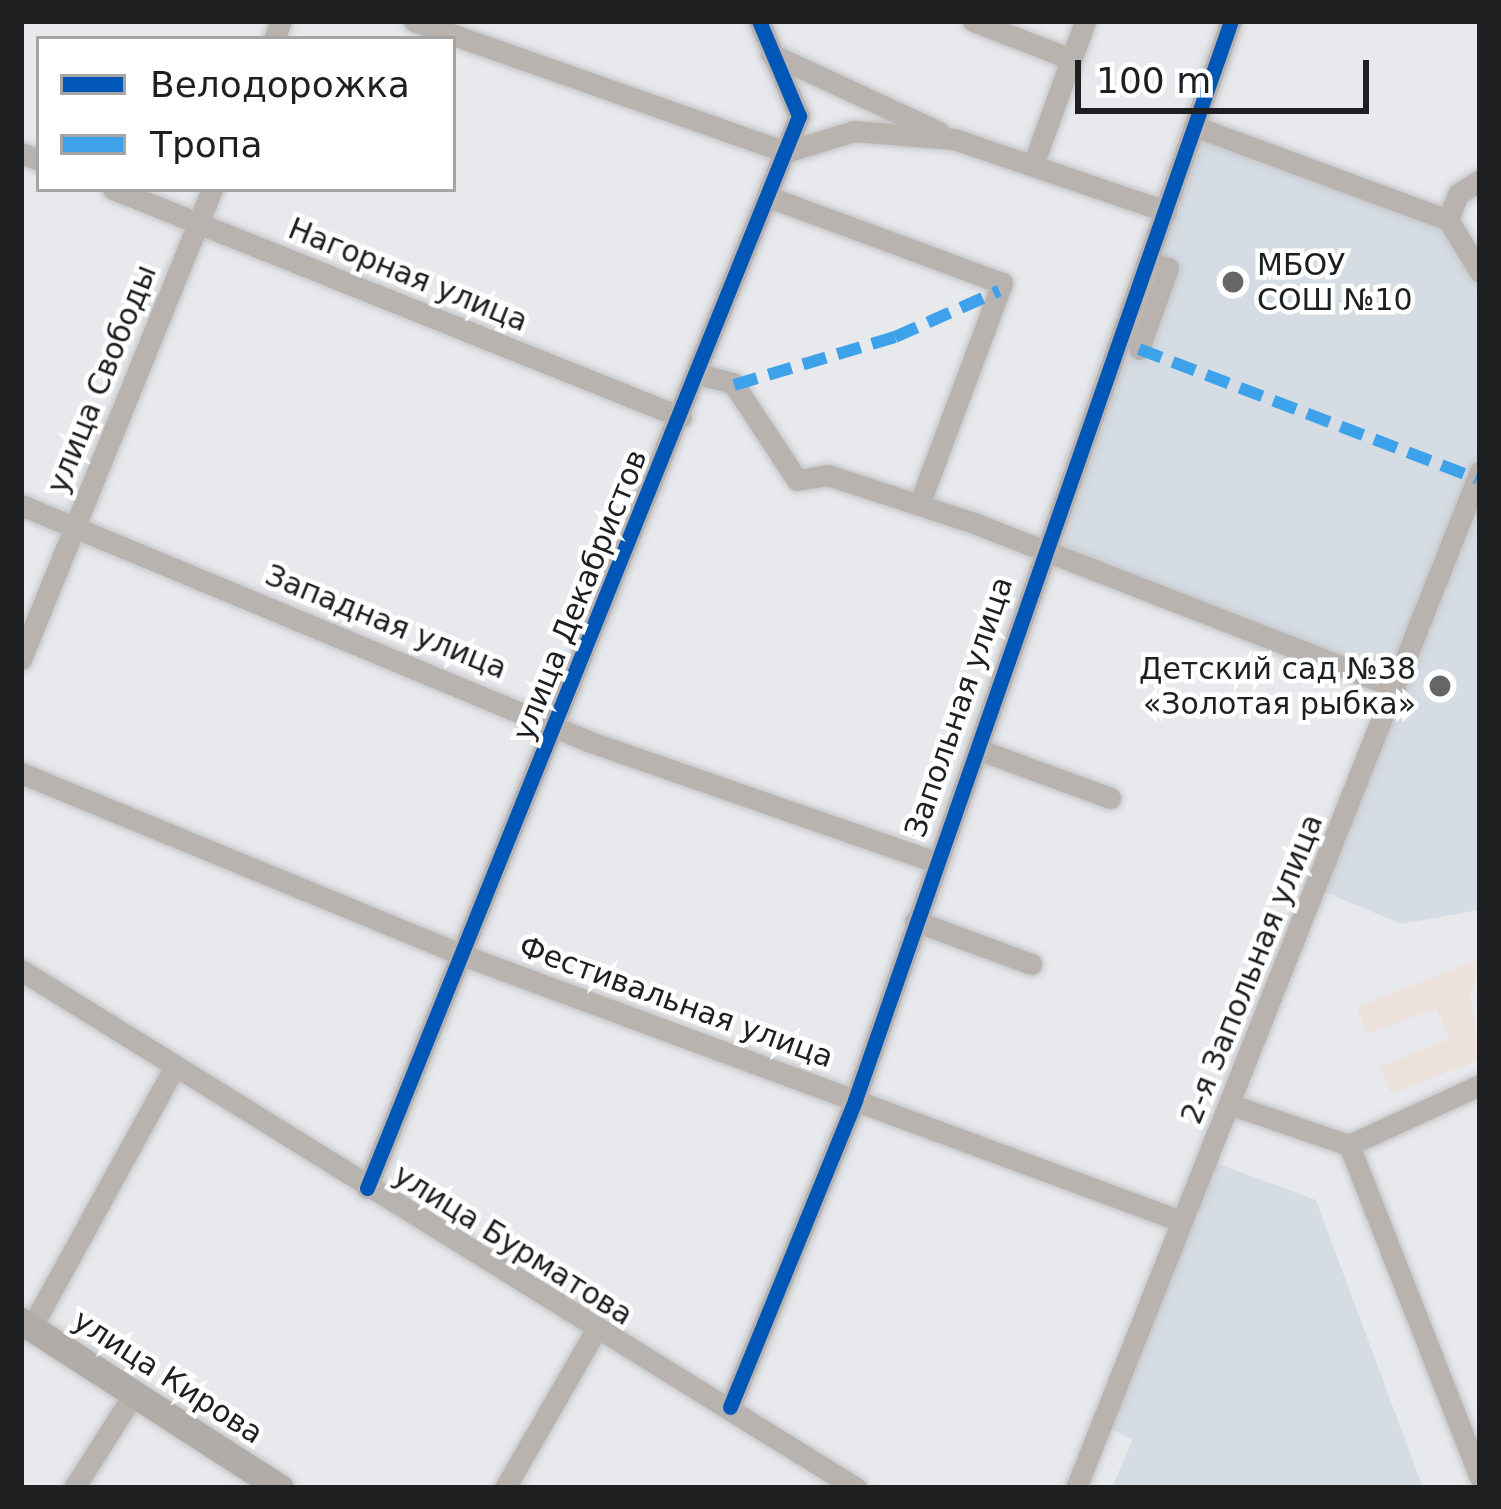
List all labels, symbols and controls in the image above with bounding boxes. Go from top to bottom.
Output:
legend [36,36,456,192]
scale bar [1081,36,1375,110]
text: 100 m [1096,60,1211,101]
text: Велодорожка [150,64,410,105]
text: Тропа [150,124,262,165]
street label: Нагорная улица [283,211,533,339]
place label: МБОУ СОШ №10 [1257,247,1413,318]
street label: улица Свободы [40,260,164,498]
marker: МБОУ СОШ №10 [1220,269,1246,295]
street label: улица Декабристов [505,444,655,746]
street label: Западная улица [260,557,512,687]
street label: Запольная улица [897,572,1021,842]
place label: Детский сад №38 «Золотая рыбка» [1139,651,1416,722]
marker: Детский сад №38 «Золотая рыбка» [1427,673,1453,699]
street label: 2-я Запольная улица [1173,809,1331,1129]
street label: Фестивальная улица [514,928,838,1076]
street label: улица Бурматова [387,1157,639,1333]
street label: улица Кирова [66,1302,270,1452]

